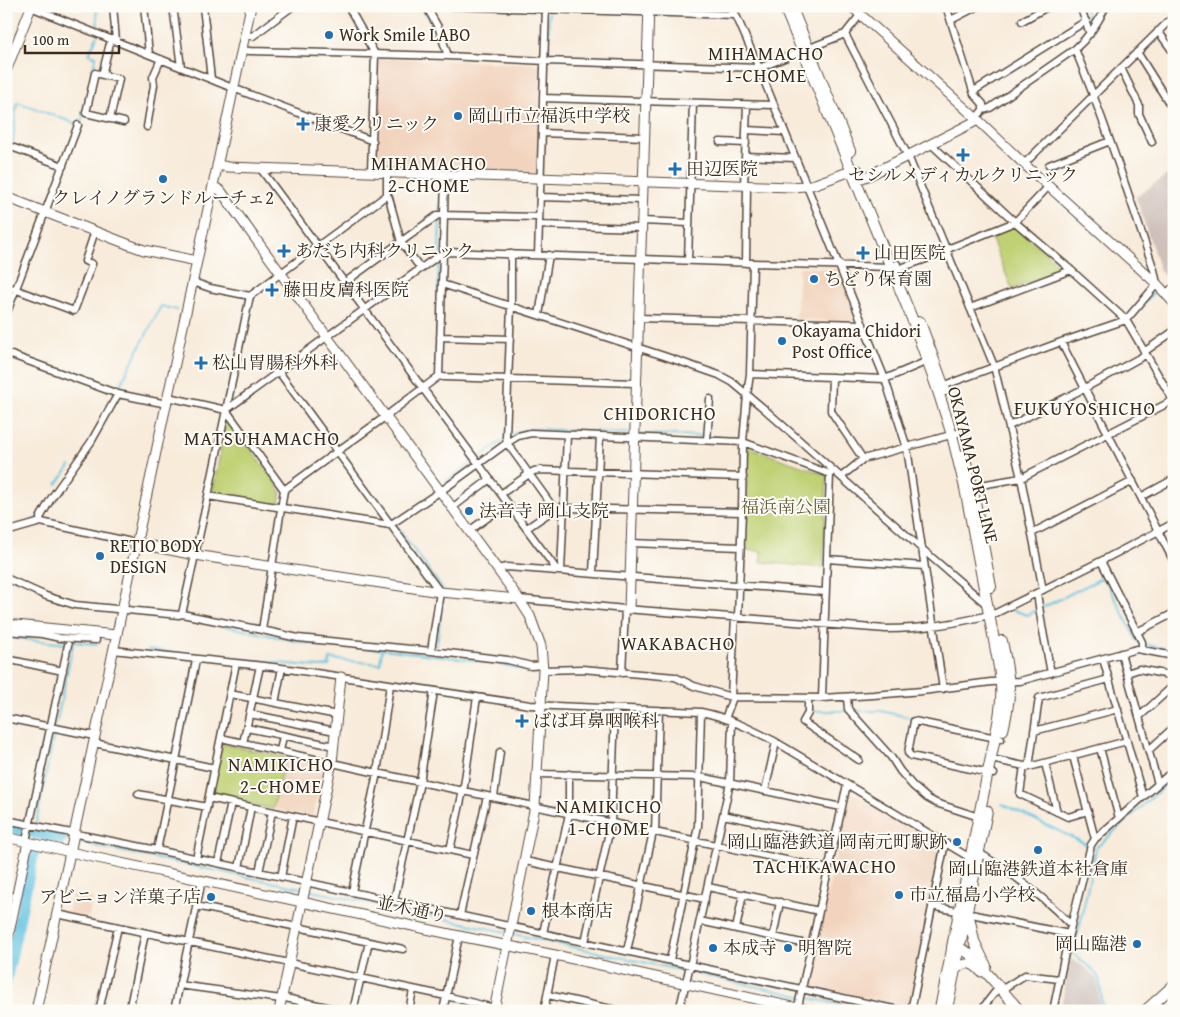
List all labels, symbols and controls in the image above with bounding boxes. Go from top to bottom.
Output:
place label: Work Smile LABO [339,21,470,48]
scale bar [25,22,119,54]
text: 100 m [32,29,70,50]
marker: Work Smile LABO [323,29,335,41]
district label: MIHAMACHO 1-CHOME [708,39,824,89]
place label: 岡山市立福浜中学校 [468,102,630,129]
place label: 康愛クリニック [314,110,439,137]
marker: 岡山市立福浜中学校 [452,110,464,122]
marker: 康愛クリニック [296,117,310,131]
marker: セシルメディカルクリニック [956,148,970,162]
district label: MIHAMACHO 2-CHOME [371,149,487,199]
place label: 田辺医院 [686,155,758,182]
place label: セシルメディカルクリニック [848,161,1078,188]
marker: 田辺医院 [668,162,682,176]
marker: クレイノグランドルーチェ2 [157,173,169,185]
place label: クレイノグランドルーチェ2 [52,184,274,211]
place label: あだち内科クリニック [295,237,474,264]
place label: 山田医院 [874,239,946,266]
marker: あだち内科クリニック [277,244,291,258]
marker: 山田医院 [856,246,870,260]
place label: ちどり保育園 [824,265,932,292]
marker: ちどり保育園 [808,273,820,285]
place label: 藤田皮膚科医院 [283,276,409,303]
marker: 藤田皮膚科医院 [265,283,279,297]
place label: Okayama Chidori Post Office [792,317,921,365]
marker: Okayama Chidori Post Office [776,335,788,347]
place label: 松山胃腸科外科 [212,349,338,376]
marker: 松山胃腸科外科 [194,356,208,370]
street label: OKAYAMA PORT LINE [941,384,1006,546]
district label: FUKUYOSHICHO [1014,394,1156,422]
district label: CHIDORICHO [603,399,717,427]
district label: MATSUHAMACHO [184,424,340,452]
park label: 福浜南公園 [741,493,831,520]
place label: 法音寺 岡山支院 [479,497,609,524]
marker: 法音寺 岡山支院 [463,505,475,517]
place label: RETIO BODY DESIGN [110,532,203,580]
marker: RETIO BODY DESIGN [94,550,106,562]
district label: WAKABACHO [621,629,735,657]
place label: ばば耳鼻咽喉科 [533,707,659,734]
marker: ばば耳鼻咽喉科 [515,714,529,728]
district label: NAMIKICHO 2-CHOME [228,750,334,800]
district label: NAMIKICHO 1-CHOME [556,792,662,842]
place label: 岡山臨港鉄道 岡南元町駅跡 [727,828,947,855]
marker: 岡山臨港鉄道 岡南元町駅跡 [951,836,963,848]
marker: 岡山臨港鉄道本社倉庫 [1032,844,1044,856]
district label: TACHIKAWACHO [753,852,897,880]
place label: 岡山臨港鉄道本社倉庫 [948,855,1128,882]
place label: 市立福島小学校 [909,881,1035,908]
place label: アビニョン洋菓子店 [39,883,201,910]
street label: 並木通り [374,888,450,929]
marker: 市立福島小学校 [893,889,905,901]
marker: アビニョン洋菓子店 [205,891,217,903]
place label: 根本商店 [541,897,613,924]
marker: 根本商店 [525,905,537,917]
place label: 岡山臨港 [1055,930,1127,957]
place label: 本成寺 [723,934,777,961]
place label: 明智院 [798,934,852,961]
marker: 岡山臨港 [1131,938,1143,950]
marker: 本成寺 [707,942,719,954]
marker: 明智院 [782,942,794,954]

